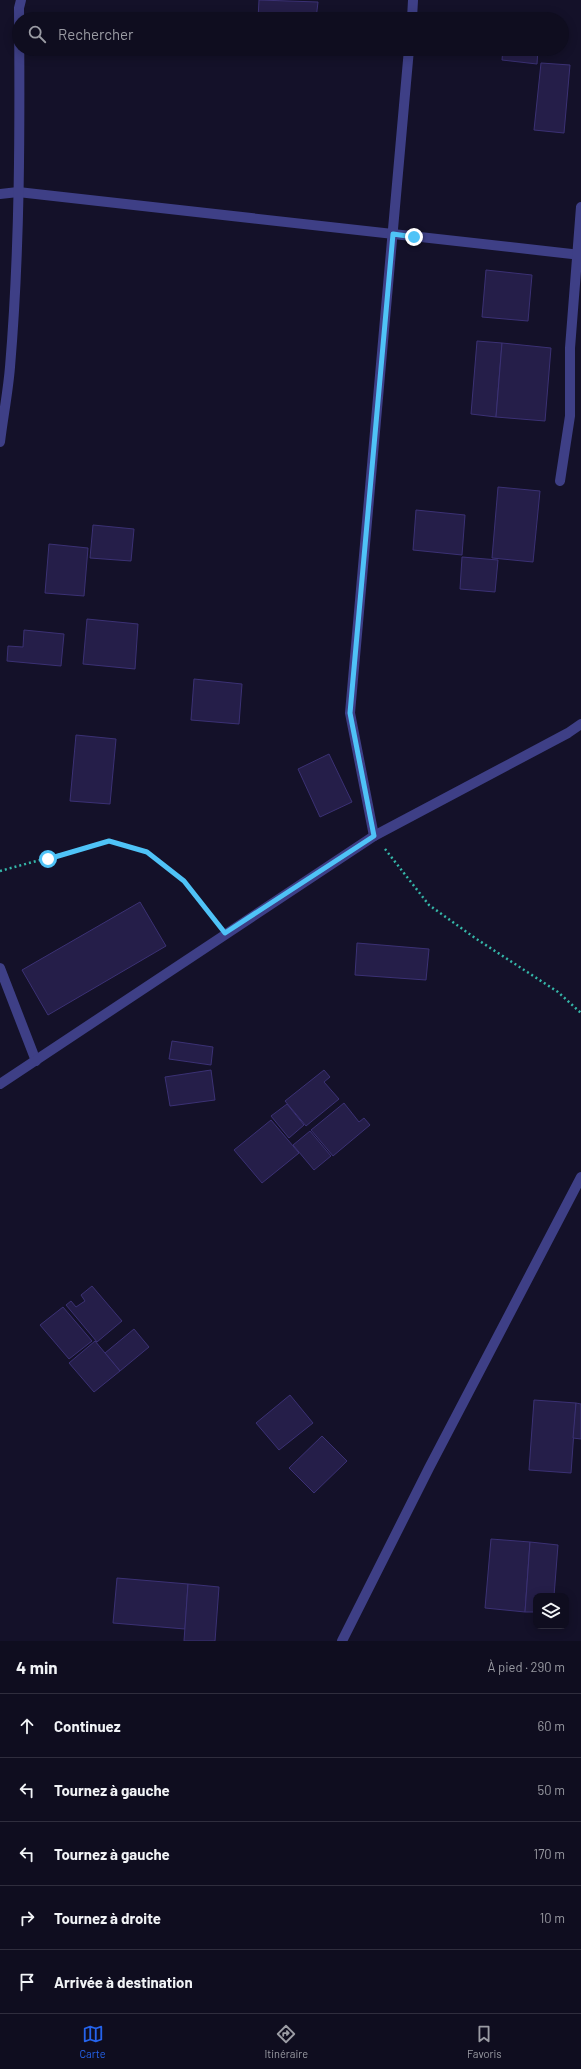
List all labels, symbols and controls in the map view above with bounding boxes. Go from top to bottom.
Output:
search box [12,12,569,56]
icon: search [26,23,48,45]
text: Rechercher [58,25,134,43]
route end [405,228,423,246]
route start [39,850,57,868]
map controls [533,1593,569,1629]
button: layers [533,1593,569,1629]
text: 4 min [16,1657,58,1677]
text: À pied · 290 m [488,1659,565,1675]
icon: ahead [16,1715,38,1737]
text: Continuez [54,1717,121,1735]
text: 60 m [538,1718,565,1734]
icon: left [16,1779,38,1801]
text: Tournez à gauche [54,1781,170,1799]
text: 50 m [538,1782,565,1798]
icon: left [16,1843,38,1865]
text: Tournez à gauche [54,1845,170,1863]
text: 170 m [534,1846,565,1862]
icon: right [16,1907,38,1929]
text: Tournez à droite [54,1909,161,1927]
text: 10 m [540,1910,565,1926]
icon: arrive [16,1971,38,1993]
text: Arrivée à destination [54,1973,193,1991]
tab: Carte [79,2023,106,2060]
tab: Itinéraire [264,2023,308,2060]
tab: Favoris [467,2023,502,2060]

